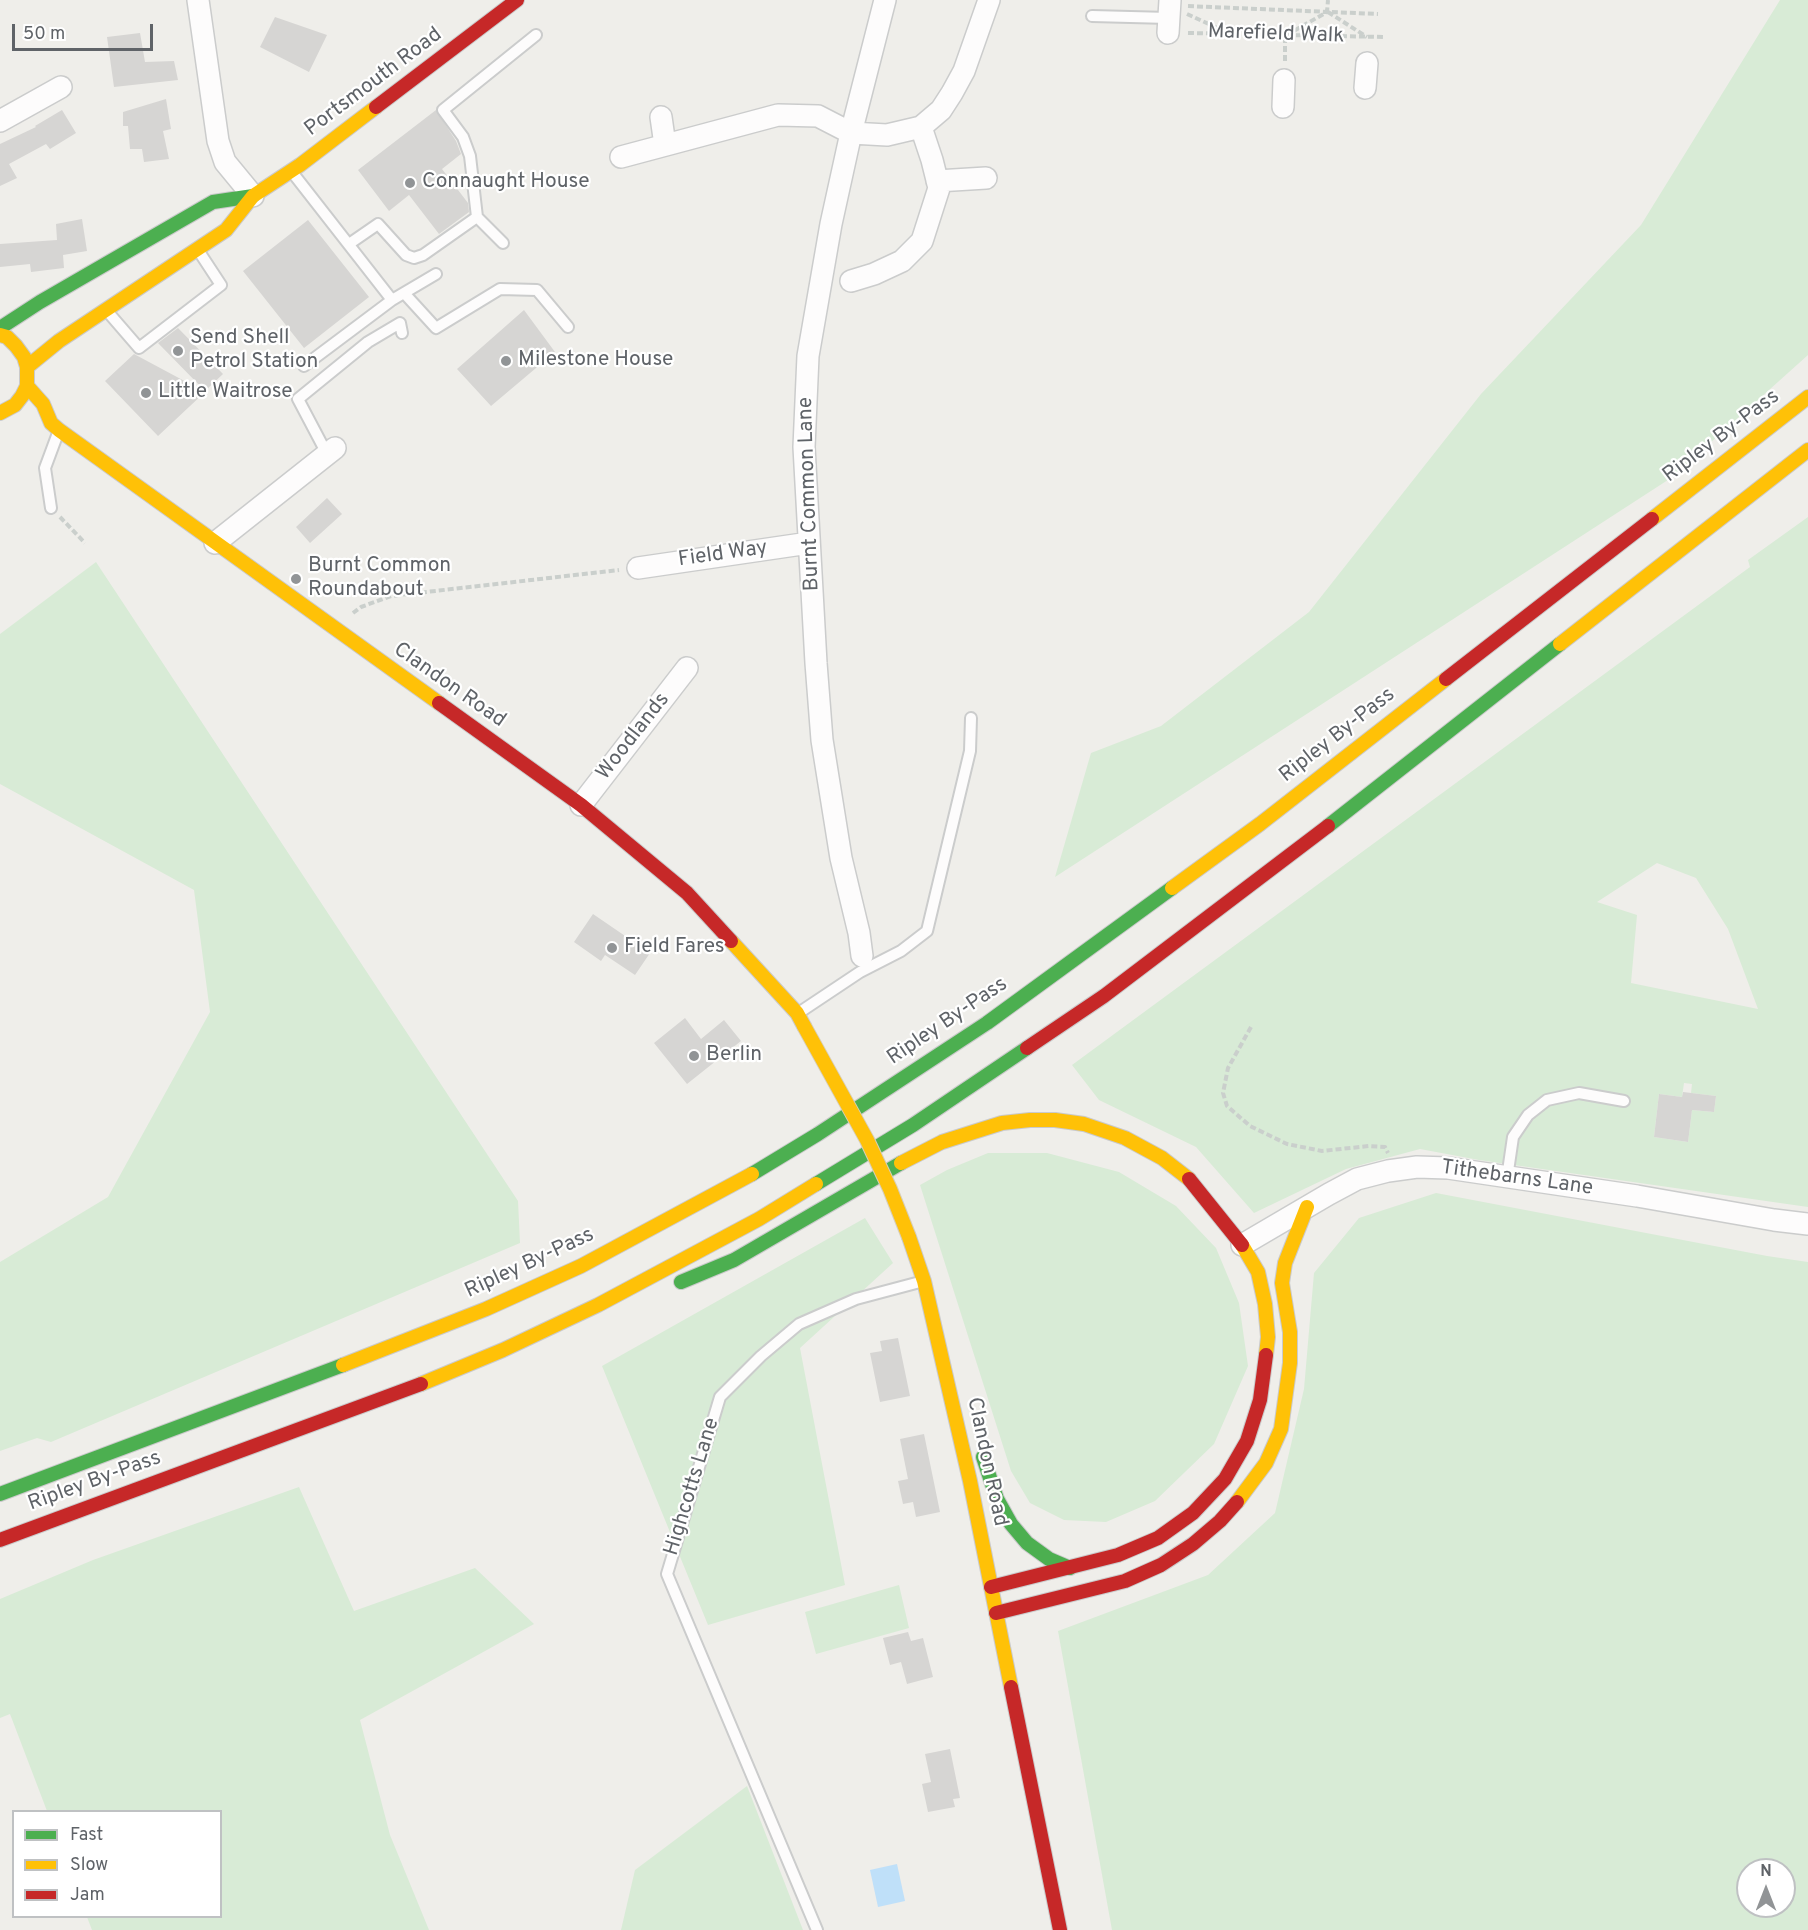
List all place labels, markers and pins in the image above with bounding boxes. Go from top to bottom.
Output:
place label: Connaught House [422,170,590,196]
marker: Connaught House [403,176,417,190]
place label: Send Shell Petrol Station [190,326,318,376]
marker: Send Shell Petrol Station [171,344,185,358]
place label: Milestone House [518,348,673,374]
marker: Milestone House [499,354,513,368]
place label: Little Waitrose [158,380,293,406]
marker: Little Waitrose [139,386,153,400]
place label: Burnt Common Roundabout [308,554,451,604]
marker: Burnt Common Roundabout [289,572,303,586]
place label: Field Fares [624,935,725,961]
marker: Field Fares [605,941,619,955]
place label: Berlin [706,1043,762,1069]
marker: Berlin [687,1049,701,1063]

